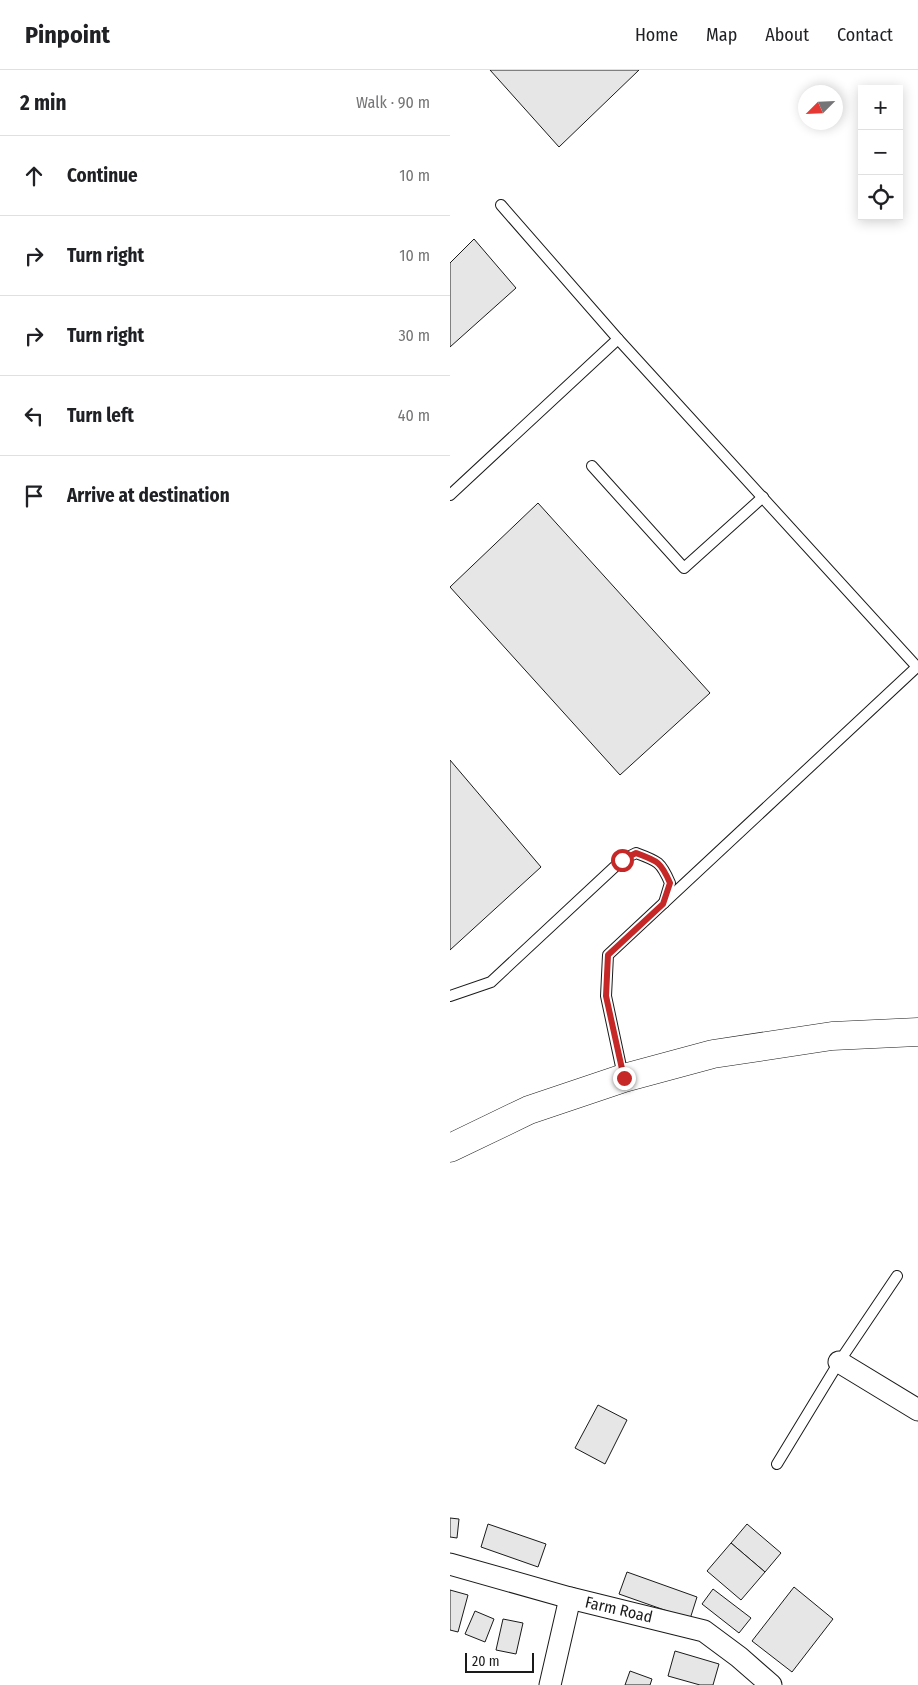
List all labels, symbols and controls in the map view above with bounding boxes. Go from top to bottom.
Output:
text: Pinpoint [25,21,110,49]
text: Home [635,24,678,46]
text: Map [706,24,737,46]
text: About [765,24,809,46]
text: Contact [837,24,893,46]
north arrow [798,85,843,130]
map controls [858,85,903,220]
button: + [858,85,903,130]
text: 2 min [20,90,67,116]
text: Walk · 90 m [356,93,430,112]
button: − [858,130,903,175]
icon: ahead [20,162,48,190]
text: Continue [67,164,138,187]
text: 10 m [399,166,430,185]
button: locate [858,175,903,220]
icon: right [20,242,48,270]
text: Turn right [67,244,144,267]
text: 10 m [399,246,430,265]
icon: right [20,322,48,350]
text: Turn right [67,324,144,347]
text: 30 m [398,326,430,345]
icon: left [20,402,48,430]
text: Turn left [67,404,134,427]
text: 40 m [398,406,430,425]
icon: arrive [20,482,48,510]
text: Arrive at destination [67,484,230,507]
route start [611,849,634,872]
route end [613,1067,636,1090]
street label: Farm Road [583,1593,655,1626]
scale bar [465,1650,534,1673]
text: 20 m [472,1653,500,1670]

